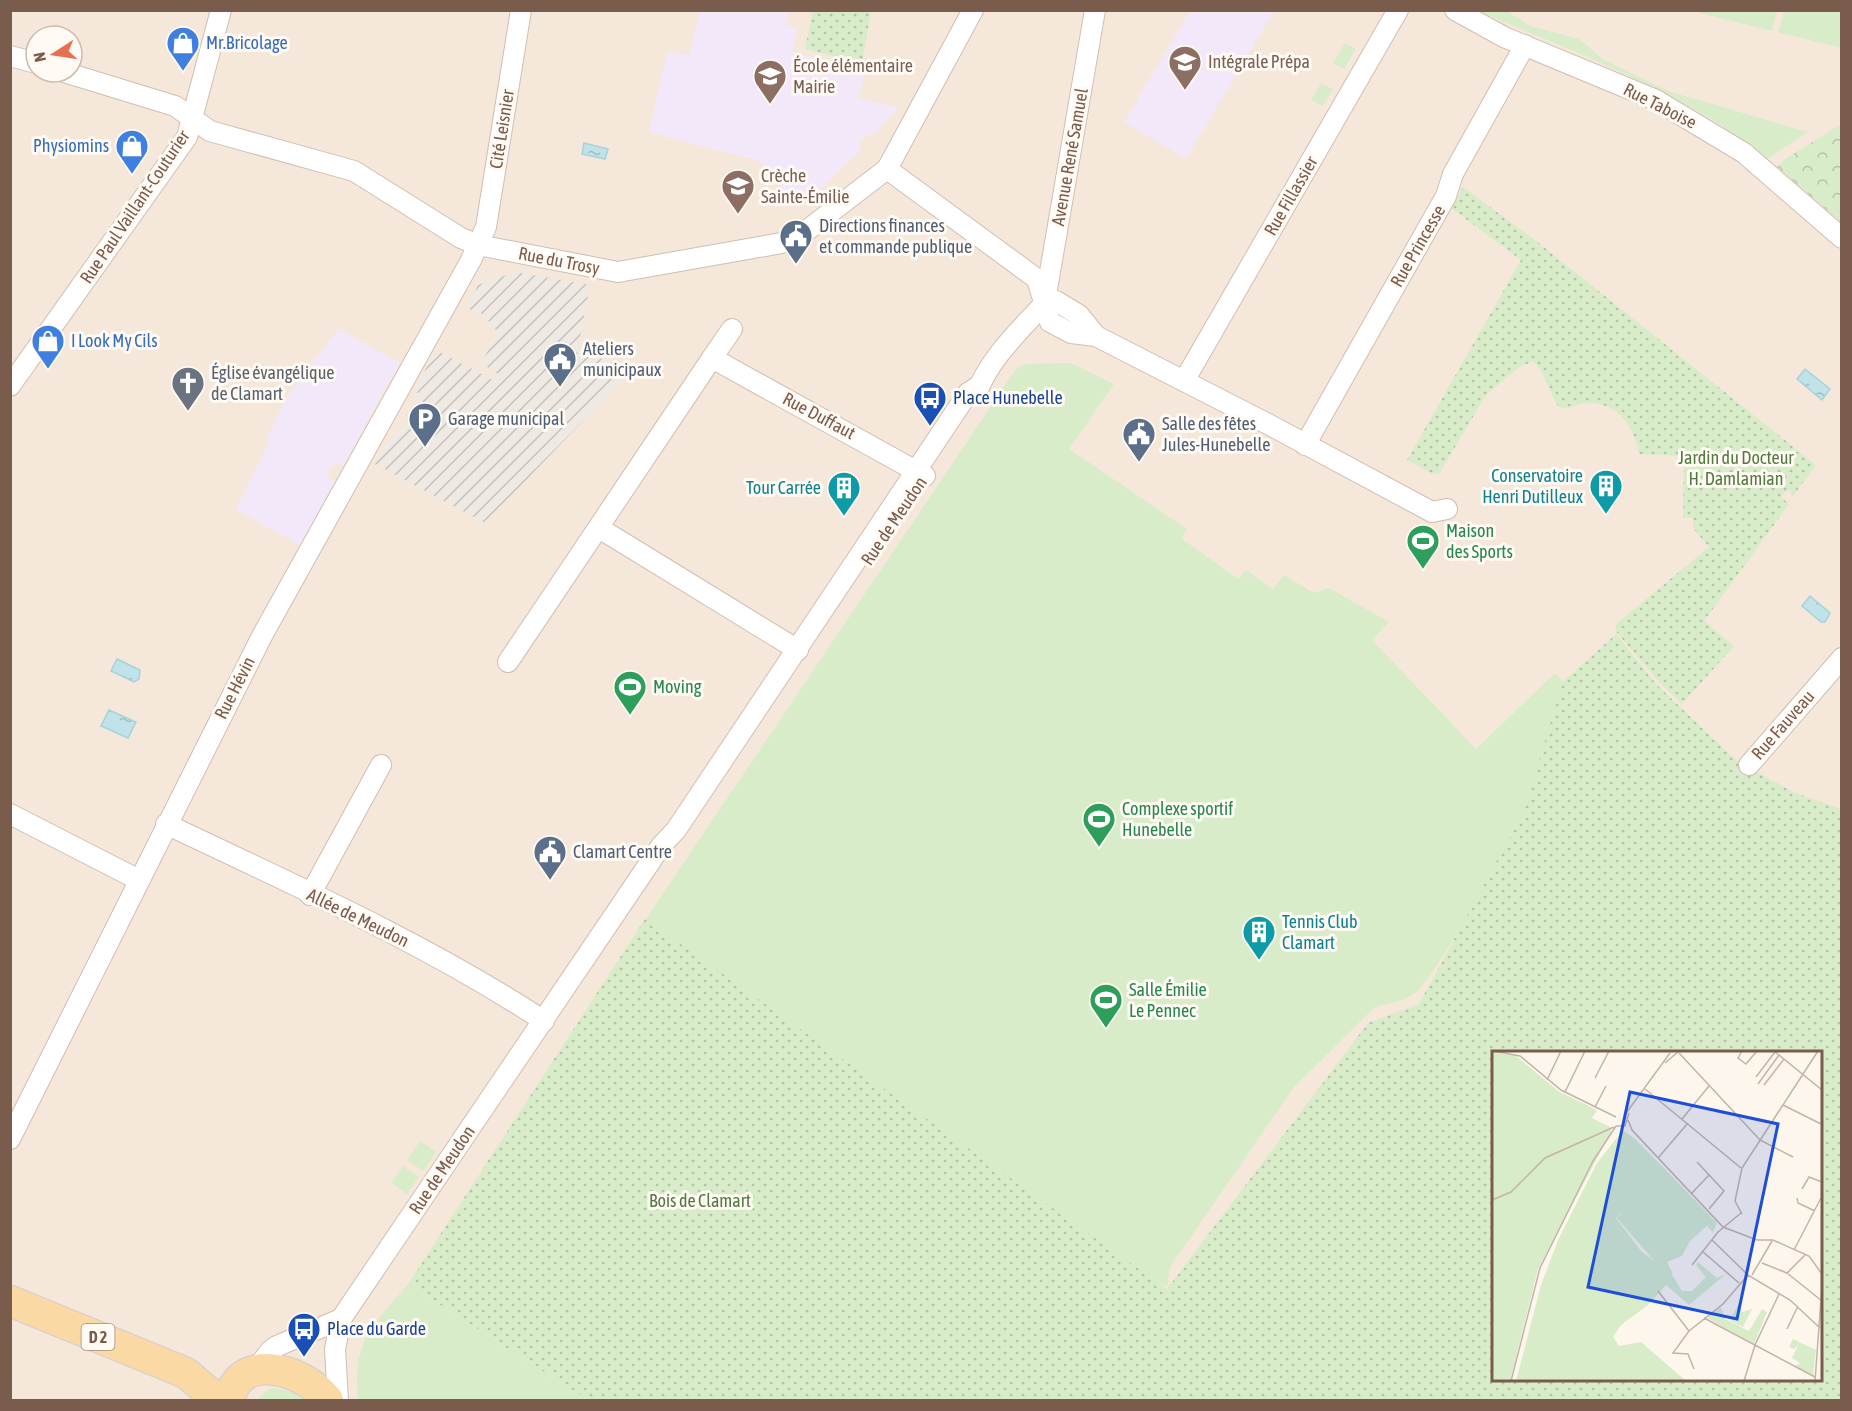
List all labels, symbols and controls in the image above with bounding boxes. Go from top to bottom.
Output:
north arrow [24,24,84,84]
shop icon: Mr.Bricolage [165,25,201,72]
place label: Mr.Bricolage [206,32,288,53]
school or university icon: Intégrale Prépa [1167,44,1203,91]
text: N [30,51,49,64]
place label: Intégrale Prépa [1208,51,1310,72]
place label: École élémentaire Mairie [793,55,913,97]
school or university icon: École élémentaire Mairie [752,58,788,105]
street label: Rue Taboise [1620,78,1700,133]
street label: Avenue René Samuel [1047,86,1092,227]
street label: Cité Leisnier [485,87,518,170]
street label: Rue Paul Vaillant-Couturier [75,126,194,287]
shop icon: Physiomins [114,128,150,175]
place label: Physiomins [33,135,109,156]
street label: Rue Fillassier [1259,152,1322,239]
place label: Crèche Sainte-Émilie [761,165,849,207]
school or university icon: Crèche Sainte-Émilie [720,168,756,215]
street label: Rue Princesse [1386,201,1449,290]
place label: Directions finances et commande publique [819,215,972,257]
public building icon: Directions finances et commande publique [778,218,814,265]
street label: Rue du Trosy [517,242,602,279]
shop icon: I Look My Cils [30,323,66,370]
place label: I Look My Cils [71,330,158,351]
place label: Ateliers municipaux [583,338,661,380]
public building icon: Ateliers municipaux [542,341,578,388]
place label: Église évangélique de Clamart [211,362,335,404]
church icon: Église évangélique de Clamart [170,365,206,412]
bus stop icon: Place Hunebelle [912,380,948,427]
place label: Place Hunebelle [953,387,1063,408]
street label: Rue Duffaut [779,388,859,443]
parking icon: Garage municipal [407,401,443,448]
place label: Garage municipal [448,408,564,429]
place label: Salle des fêtes Jules-Hunebelle [1162,413,1270,455]
public building icon: Salle des fêtes Jules-Hunebelle [1121,416,1157,463]
park label: Jardin du Docteur H. Damlamian [1678,447,1794,489]
place label: Conservatoire Henri Dutilleux [1482,465,1583,507]
building icon: Conservatoire Henri Dutilleux [1588,468,1624,515]
building icon: Tour Carrée [826,470,862,517]
street label: Rue de Meudon [856,473,931,569]
place label: Tour Carrée [746,477,821,498]
place label: Maison des Sports [1446,520,1513,562]
sports icon: Maison des Sports [1405,523,1441,570]
street label: Rue Hévin [210,653,259,722]
sports icon: Moving [612,669,648,716]
place label: Moving [653,676,702,697]
street label: Rue Fauveau [1747,686,1818,764]
place label: Complexe sportif Hunebelle [1122,798,1233,840]
sports icon: Complexe sportif Hunebelle [1081,801,1117,848]
public building icon: Clamart Centre [532,834,568,881]
place label: Clamart Centre [573,841,672,862]
street label: Allée de Meudon [304,884,413,951]
place label: Tennis Club Clamart [1282,911,1358,953]
building icon: Tennis Club Clamart [1241,914,1277,961]
place label: Salle Émilie Le Pennec [1129,979,1207,1021]
sports icon: Salle Émilie Le Pennec [1088,982,1124,1029]
inset map [1492,1051,1822,1381]
street label: Rue de Meudon [404,1122,479,1218]
park label: Bois de Clamart [649,1190,751,1211]
bus stop icon: Place du Garde [286,1311,322,1358]
place label: Place du Garde [327,1318,426,1339]
road number: D 2 [82,1324,114,1350]

